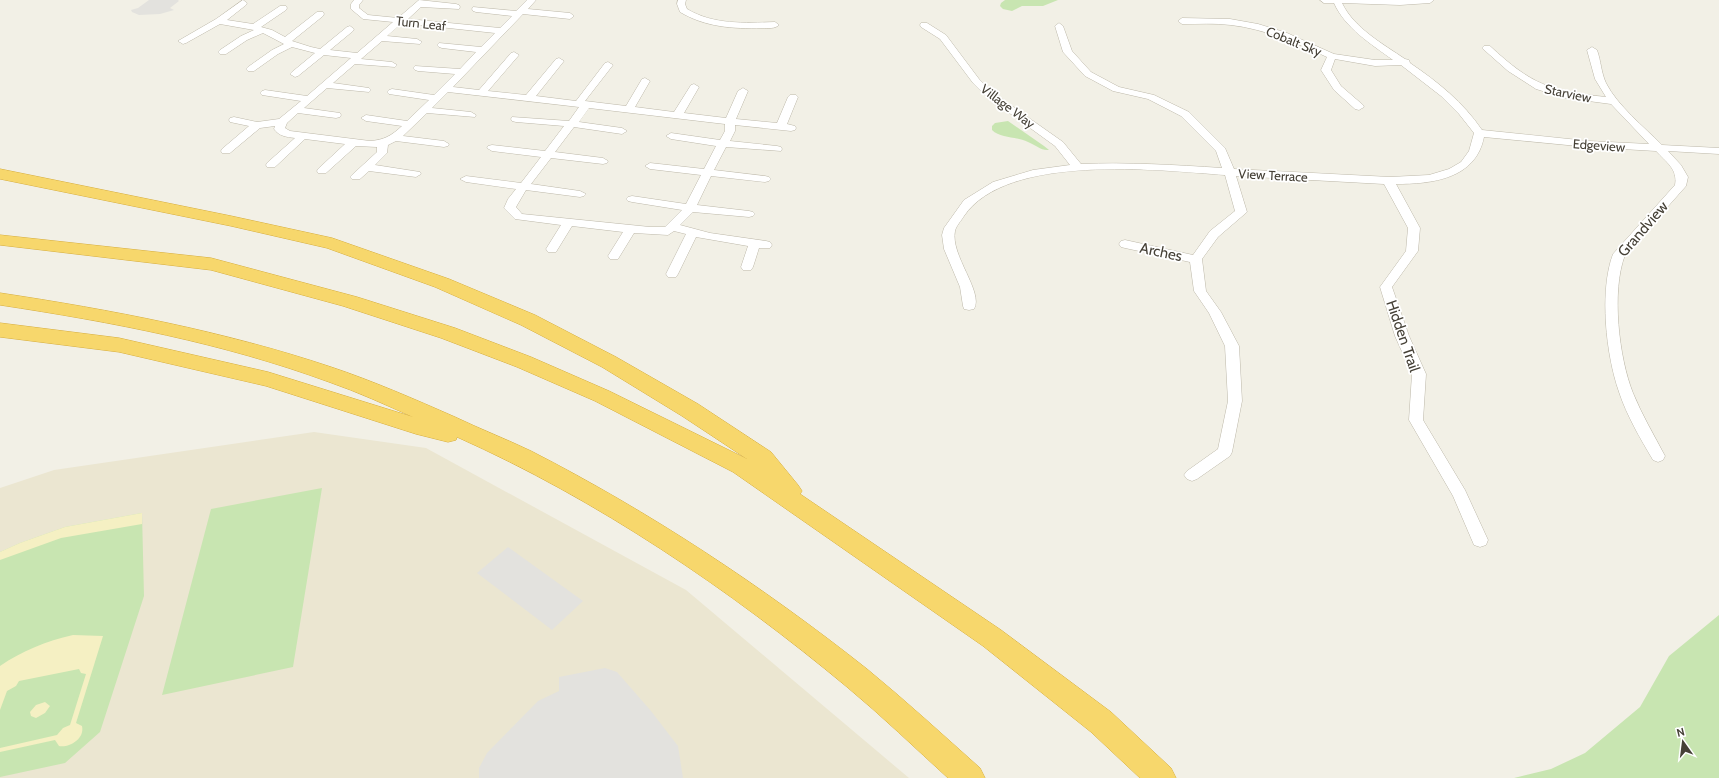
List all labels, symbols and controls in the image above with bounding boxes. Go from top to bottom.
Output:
street label: Turn Leaf [395,12,448,34]
street label: Cobalt Sky [1264,23,1325,60]
street label: Village Way [978,80,1039,132]
street label: Starview [1543,80,1593,106]
street label: Edgeview [1572,135,1626,155]
street label: View Terrace [1238,165,1309,185]
street label: Grandview [1614,197,1672,260]
street label: Arches [1138,239,1184,265]
street label: Hidden Trail [1382,298,1424,375]
north arrow [1663,722,1703,762]
text: N [1675,725,1686,740]

